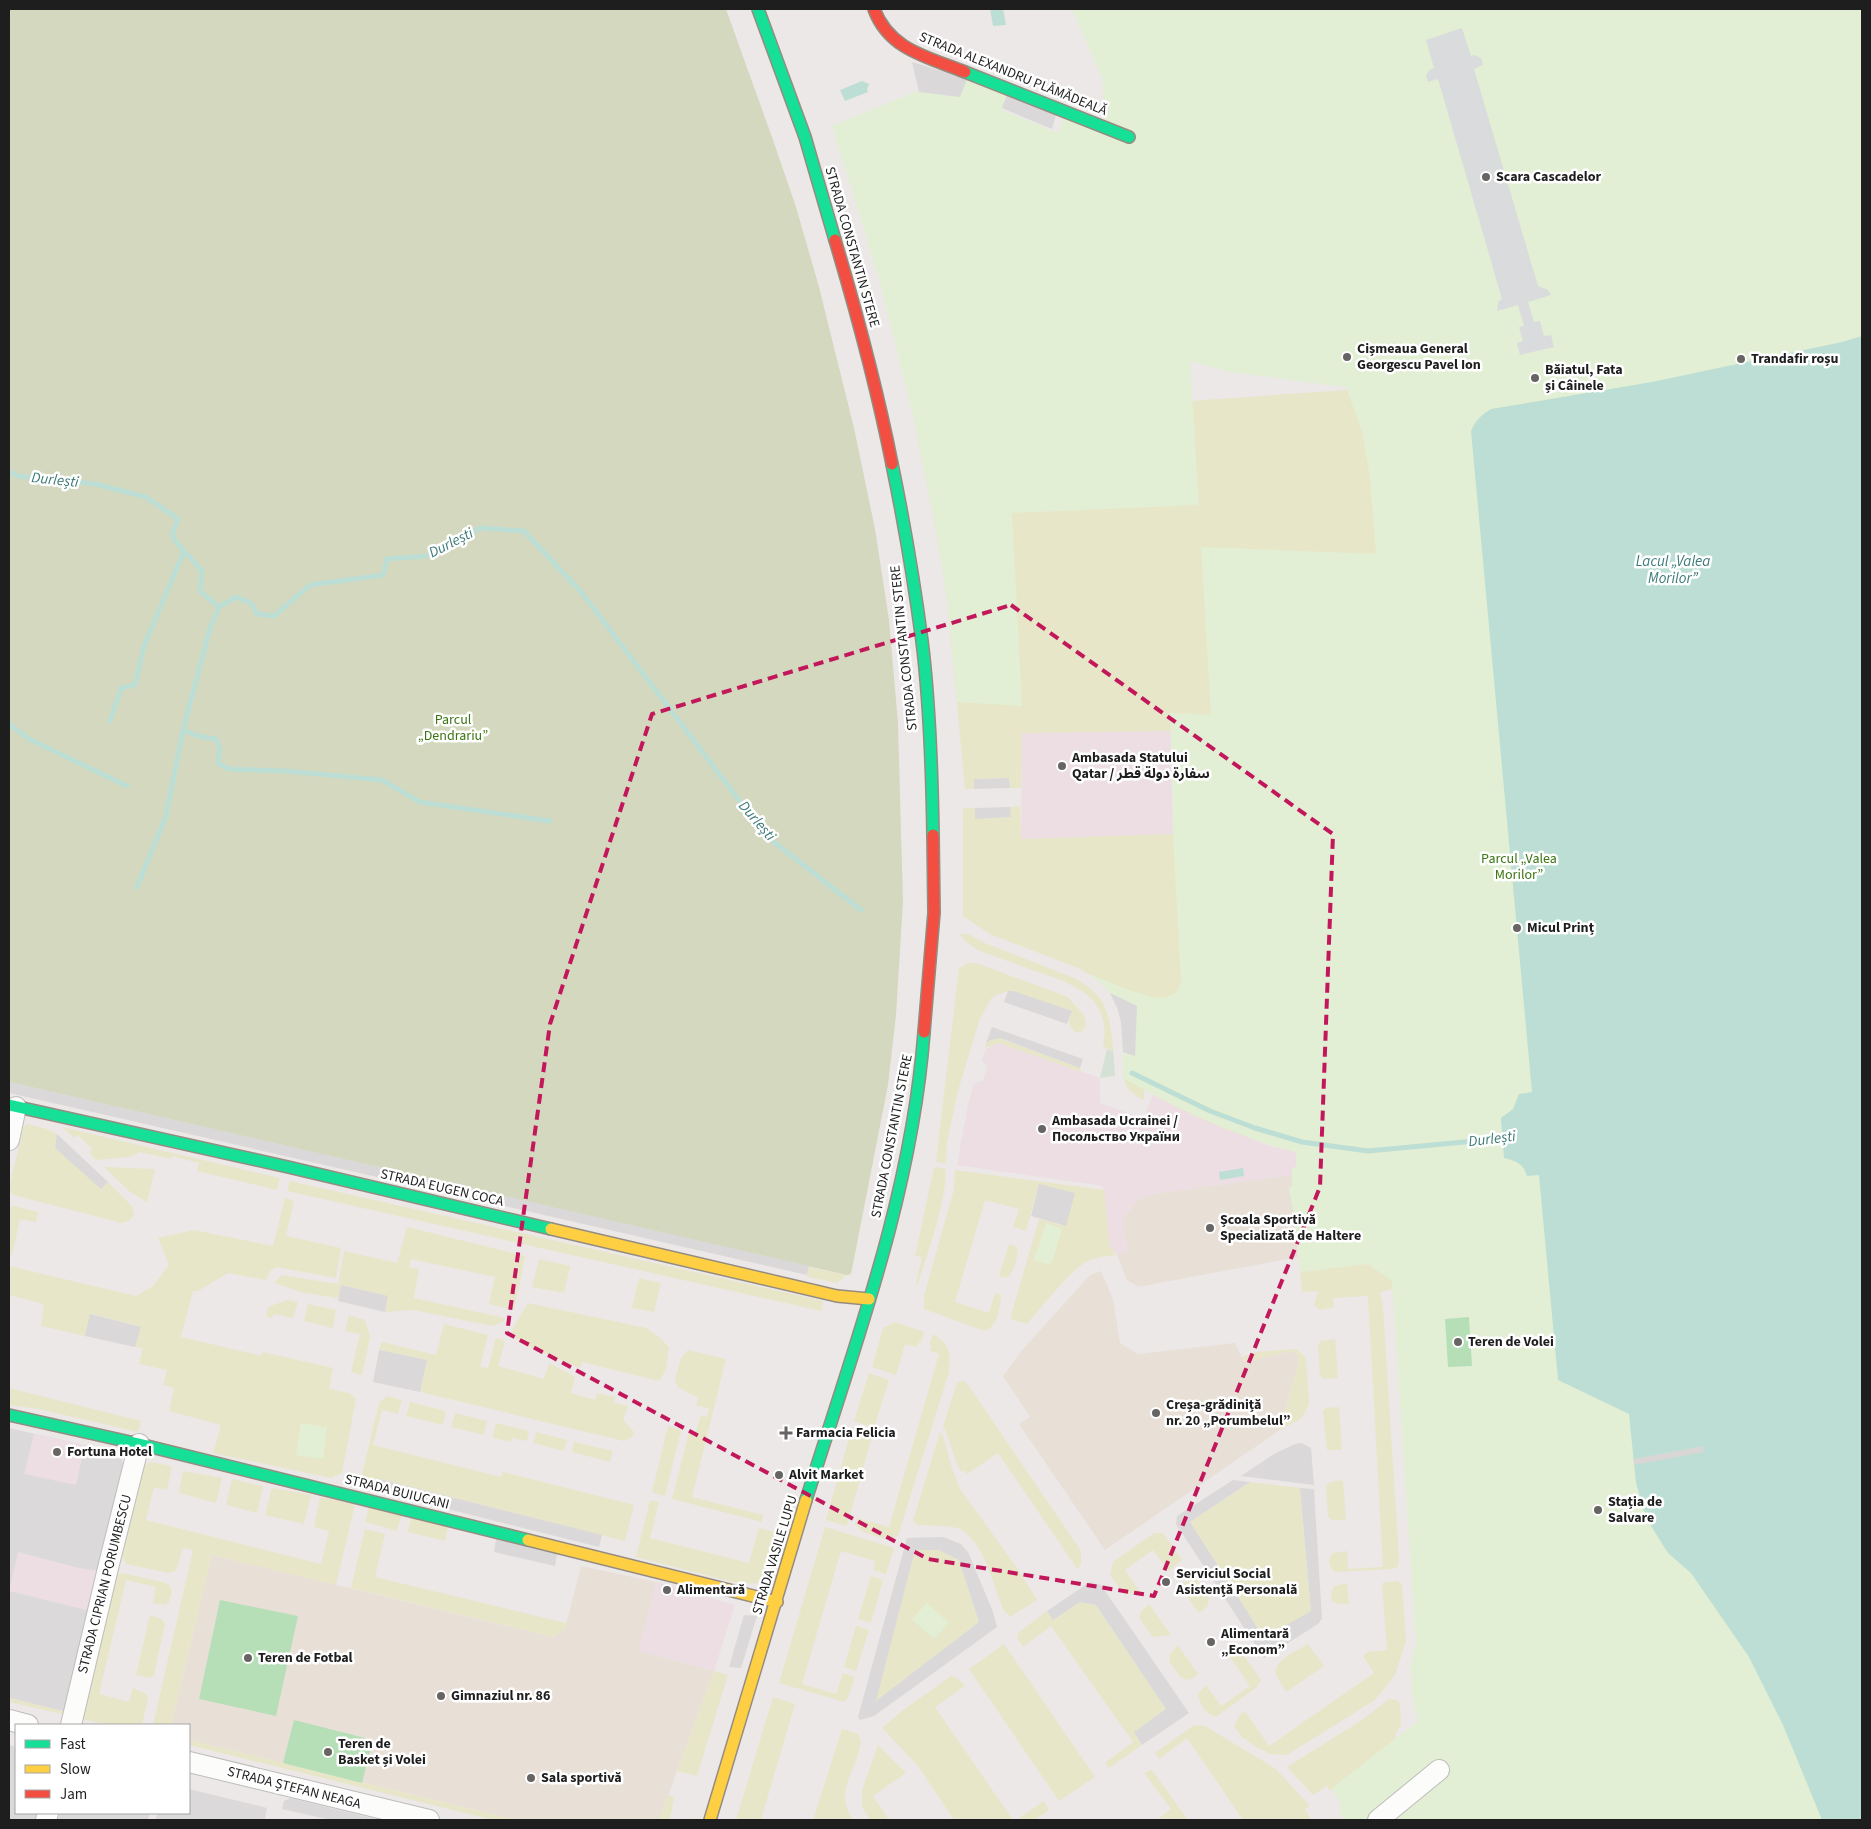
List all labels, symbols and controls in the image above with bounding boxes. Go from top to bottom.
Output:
street label: STRADA ALEXANDRU PLĂMĂDEALĂ [916,27,1110,121]
street label: STRADA CONSTANTIN STERE [819,164,885,330]
place label: Scara Cascadelor [1496,167,1601,187]
marker: Scara Cascadelor [1480,171,1492,183]
place label: Cișmeaua General Georgescu Pavel Ion [1357,339,1481,375]
place label: Trandafir roșu [1751,349,1839,369]
marker: Cișmeaua General Georgescu Pavel Ion [1341,351,1353,363]
marker: Trandafir roșu [1735,353,1747,365]
place label: Băiatul, Fata și Câinele [1545,360,1623,396]
marker: Băiatul, Fata și Câinele [1529,372,1541,384]
water label: Durlești [30,467,80,493]
water label: Durlești [425,523,477,563]
water label: Lacul „Valea Morilor” [1636,551,1710,589]
street label: STRADA CONSTANTIN STERE [885,564,923,732]
park label: Parcul „Dendrariu” [418,710,488,746]
place label: Ambasada Statului Qatar / سفارة دولة قطر [1071,748,1210,784]
marker: Ambasada Statului Qatar / سفارة دولة قطر [1056,760,1068,772]
water label: Durlești [734,796,781,846]
park label: Parcul „Valea Morilor” [1481,849,1557,885]
place label: Micul Prinț [1527,918,1595,938]
marker: Micul Prinț [1511,922,1523,934]
street label: STRADA CONSTANTIN STERE [866,1052,918,1220]
place label: Ambasada Ucrainei / Посольство України [1051,1111,1180,1147]
marker: Ambasada Ucrainei / Посольство України [1036,1123,1048,1135]
water label: Durlești [1467,1126,1517,1152]
street label: STRADA EUGEN COCA [378,1164,506,1212]
place label: Școala Sportivă Specializată de Haltere [1220,1210,1361,1246]
marker: Școala Sportivă Specializată de Haltere [1204,1222,1216,1234]
place label: Teren de Volei [1468,1332,1554,1352]
marker: Teren de Volei [1452,1336,1464,1348]
place label: Creșa-grădiniță nr. 20 „Porumbelul” [1166,1395,1291,1431]
marker: Creșa-grădiniță nr. 20 „Porumbelul” [1150,1407,1162,1419]
place label: Farmacia Felicia [796,1423,896,1443]
marker: Farmacia Felicia [780,1427,792,1439]
place label: Fortuna Hotel [67,1442,152,1462]
marker: Fortuna Hotel [51,1446,63,1458]
place label: Alvit Market [788,1465,864,1485]
street label: STRADA BUIUCANI [342,1469,452,1515]
marker: Alvit Market [773,1469,785,1481]
street label: STRADA CIPRIAN PORUMBESCU [73,1492,137,1676]
place label: Stația de Salvare [1608,1492,1662,1528]
street label: STRADA VASILE LUPU [747,1493,803,1617]
marker: Stația de Salvare [1592,1504,1604,1516]
place label: Serviciul Social Asistență Personală [1175,1564,1297,1600]
marker: Serviciul Social Asistență Personală [1160,1576,1172,1588]
place label: Alimentară [676,1580,745,1600]
marker: Alimentară [661,1584,673,1596]
place label: Alimentară „Econom” [1220,1624,1289,1660]
marker: Alimentară „Econom” [1205,1636,1217,1648]
place label: Teren de Fotbal [258,1648,353,1668]
marker: Teren de Fotbal [242,1652,254,1664]
place label: Gimnaziul nr. 86 [451,1686,550,1706]
marker: Gimnaziul nr. 86 [435,1690,447,1702]
legend [15,1724,190,1814]
text: Fast [60,1734,86,1755]
place label: Teren de Basket și Volei [338,1734,426,1770]
marker: Teren de Basket și Volei [322,1746,334,1758]
text: Slow [60,1759,91,1780]
street label: STRADA ȘTEFAN NEAGA [225,1762,363,1814]
place label: Sala sportivă [541,1768,622,1788]
marker: Sala sportivă [525,1772,537,1784]
text: Jam [60,1784,87,1805]

